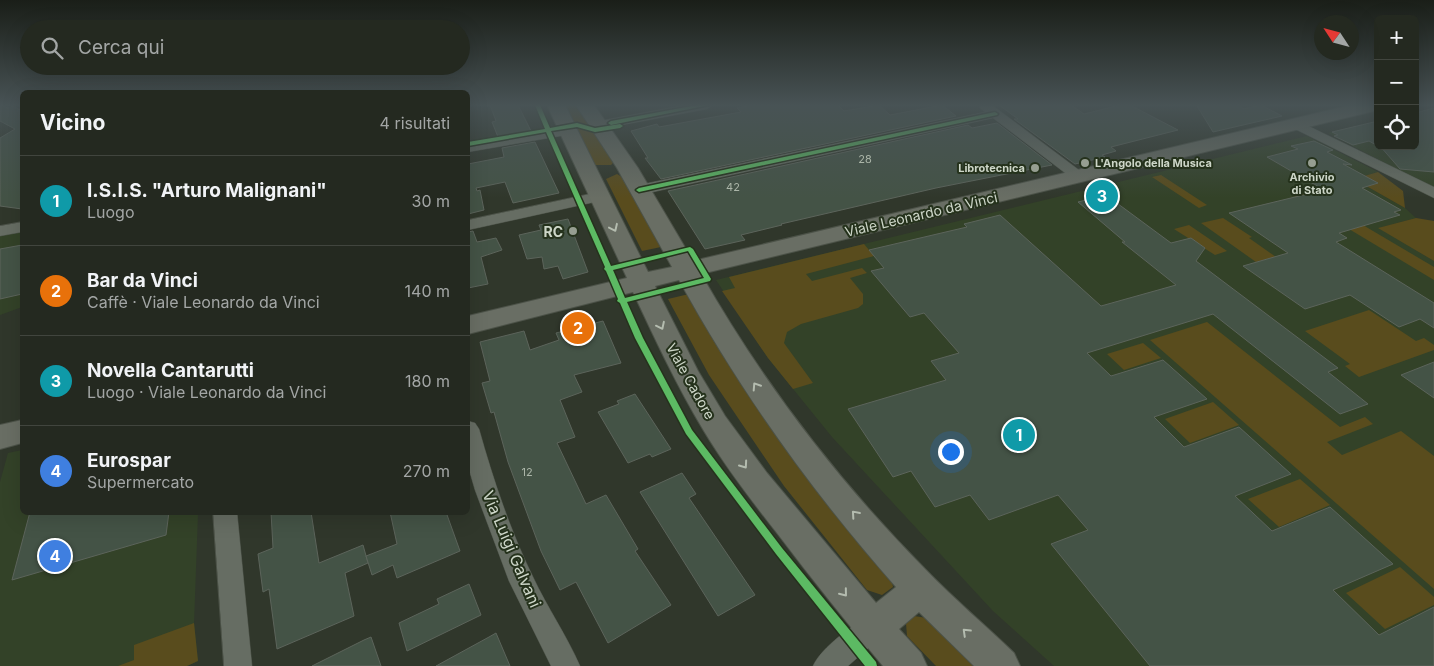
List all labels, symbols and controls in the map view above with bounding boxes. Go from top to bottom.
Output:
north arrow [1314,15,1359,60]
map controls [1374,15,1419,150]
button: + [1374,15,1419,60]
search box [20,20,470,75]
icon: search [38,34,66,62]
text: Cerca qui [78,36,164,59]
button: − [1374,60,1419,105]
button: locate [1374,105,1419,150]
text: Vicino [40,110,105,135]
text: 4 risultati [380,113,450,133]
house number: 28 [858,152,872,166]
place label: L'Angolo della Musica [1095,156,1212,170]
marker: L'Angolo della Musica [1079,157,1091,169]
marker: Archivio di Stato [1306,157,1318,169]
place label: Librotecnica [958,161,1025,175]
marker: Librotecnica [1029,162,1041,174]
place label: Archivio di Stato [1289,170,1335,197]
pin: 3 [1086,177,1118,215]
text: I.S.I.S. "Arturo Malignani" [87,179,327,202]
house number: 42 [726,180,740,194]
street label: Viale Leonardo da Vinci [843,188,999,240]
text: 1 [53,191,59,211]
text: 30 m [412,191,450,211]
text: Luogo [87,202,135,222]
place label: RC [543,223,563,240]
one-way arrow [608,223,618,232]
marker: RC [567,225,579,237]
text: Bar da Vinci [87,269,198,292]
text: 2 [51,281,61,301]
text: 140 m [405,281,450,301]
text: Caffè · Viale Leonardo da Vinci [87,292,320,312]
pin: 2 [562,309,594,347]
one-way arrow [655,320,665,329]
street label: Viale Cadore [663,340,719,422]
text: Novella Cantarutti [87,359,254,382]
text: 3 [51,371,61,391]
text: 180 m [405,371,450,391]
text: Luogo · Viale Leonardo da Vinci [87,382,326,402]
one-way arrow [752,382,762,391]
pin: 1 [1003,416,1035,454]
your location [938,439,964,465]
text: Eurospar [87,449,171,472]
one-way arrow [738,459,747,469]
text: 4 [51,461,61,481]
text: 270 m [403,461,450,481]
house number: 12 [521,465,533,479]
text: Supermercato [87,472,194,492]
street label: Via Luigi Galvani [478,488,546,610]
one-way arrow [851,511,860,520]
pin: 4 [39,537,71,575]
one-way arrow [838,587,846,596]
one-way arrow [963,629,972,638]

